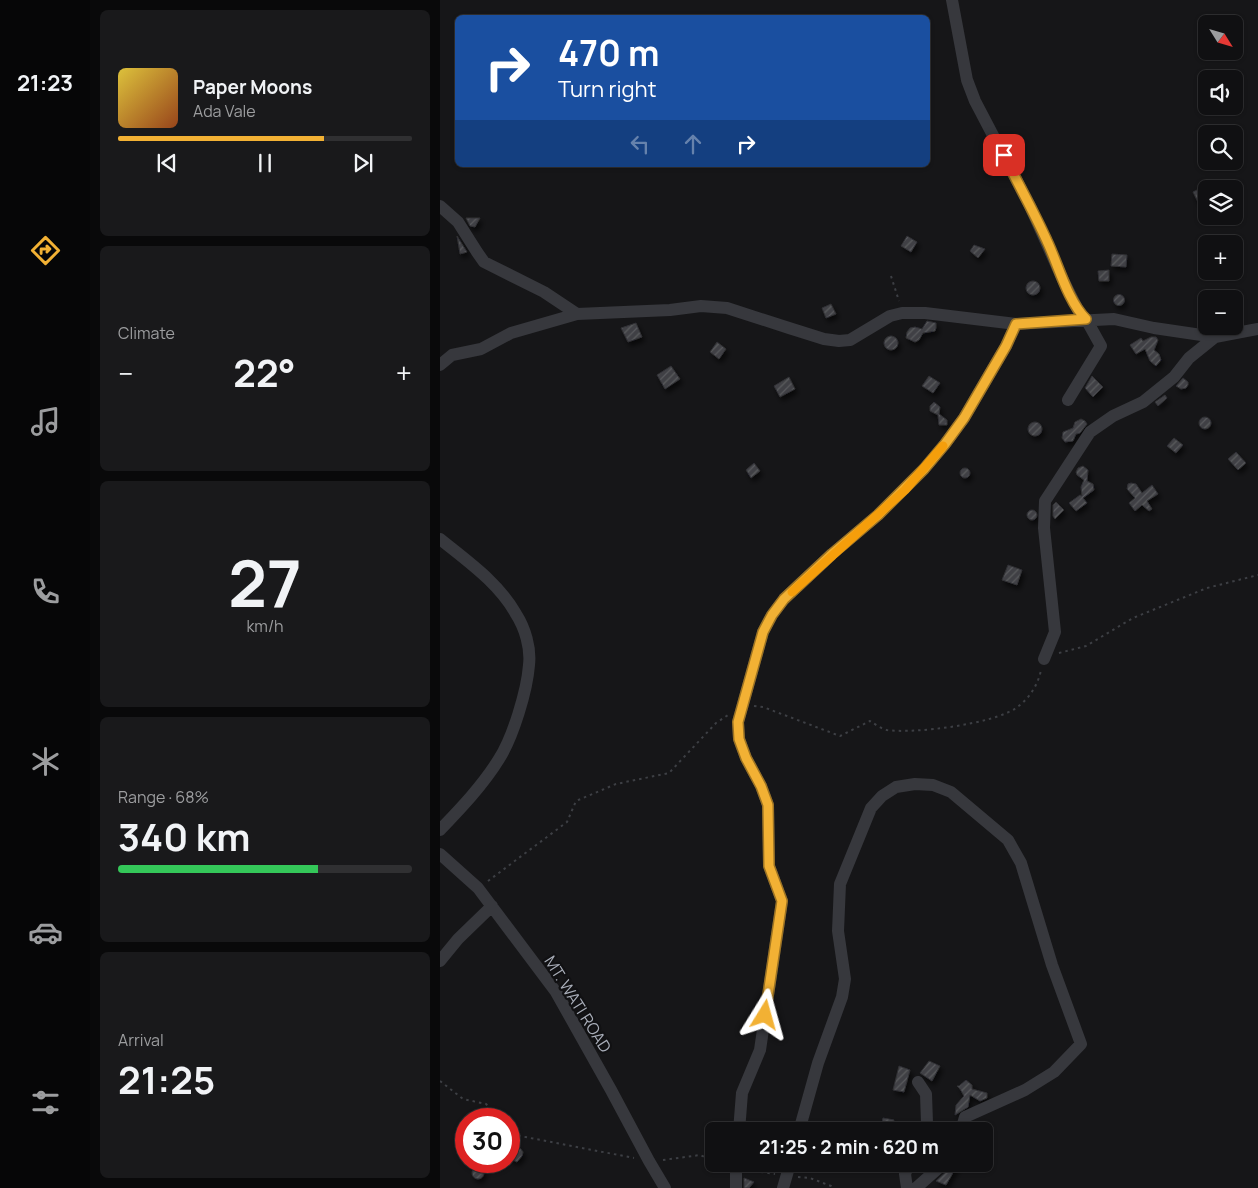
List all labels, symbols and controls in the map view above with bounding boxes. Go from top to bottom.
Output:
north arrow [1198,15,1242,60]
map controls [1198,15,1243,335]
text: 470 m [558,29,659,77]
icon: right [475,35,540,100]
text: 21:23 [17,68,73,98]
button: sound [1198,70,1243,115]
text: Paper Moons [193,74,312,100]
text: Turn right [558,74,656,104]
text: Ada Vale [193,100,256,122]
button: search [1198,125,1243,170]
icon: left [626,130,654,158]
icon: ahead [679,130,707,158]
icon: right [732,130,760,158]
pin [983,134,1025,176]
icon: arrive [990,141,1018,169]
icon: previous [153,149,181,177]
icon: pause [251,149,279,177]
icon: next [349,149,377,177]
button: layers [1198,180,1243,225]
icon: directions [28,233,63,268]
button: + [1198,235,1243,280]
button: − [1198,290,1243,335]
text: Climate [118,322,175,344]
text: 22° [233,346,296,398]
text: − [118,354,133,392]
text: + [396,354,412,392]
icon: music [28,404,63,439]
text: 27 [228,538,302,627]
icon: phone [28,574,63,609]
text: km/h [246,615,284,637]
icon: climate [28,744,63,779]
text: Range · 68% [118,786,209,808]
text: 340 km [118,810,250,862]
icon: car [28,915,63,950]
street label: MT. WATI ROAD [539,951,617,1057]
position arrow [738,988,790,1040]
text: Arrival [118,1029,164,1051]
text: 21:25 [118,1053,215,1105]
icon: filters [28,1085,63,1120]
speed limit sign: 30 [455,1108,520,1173]
text: 21:25 · 2 min · 620 m [759,1134,939,1160]

